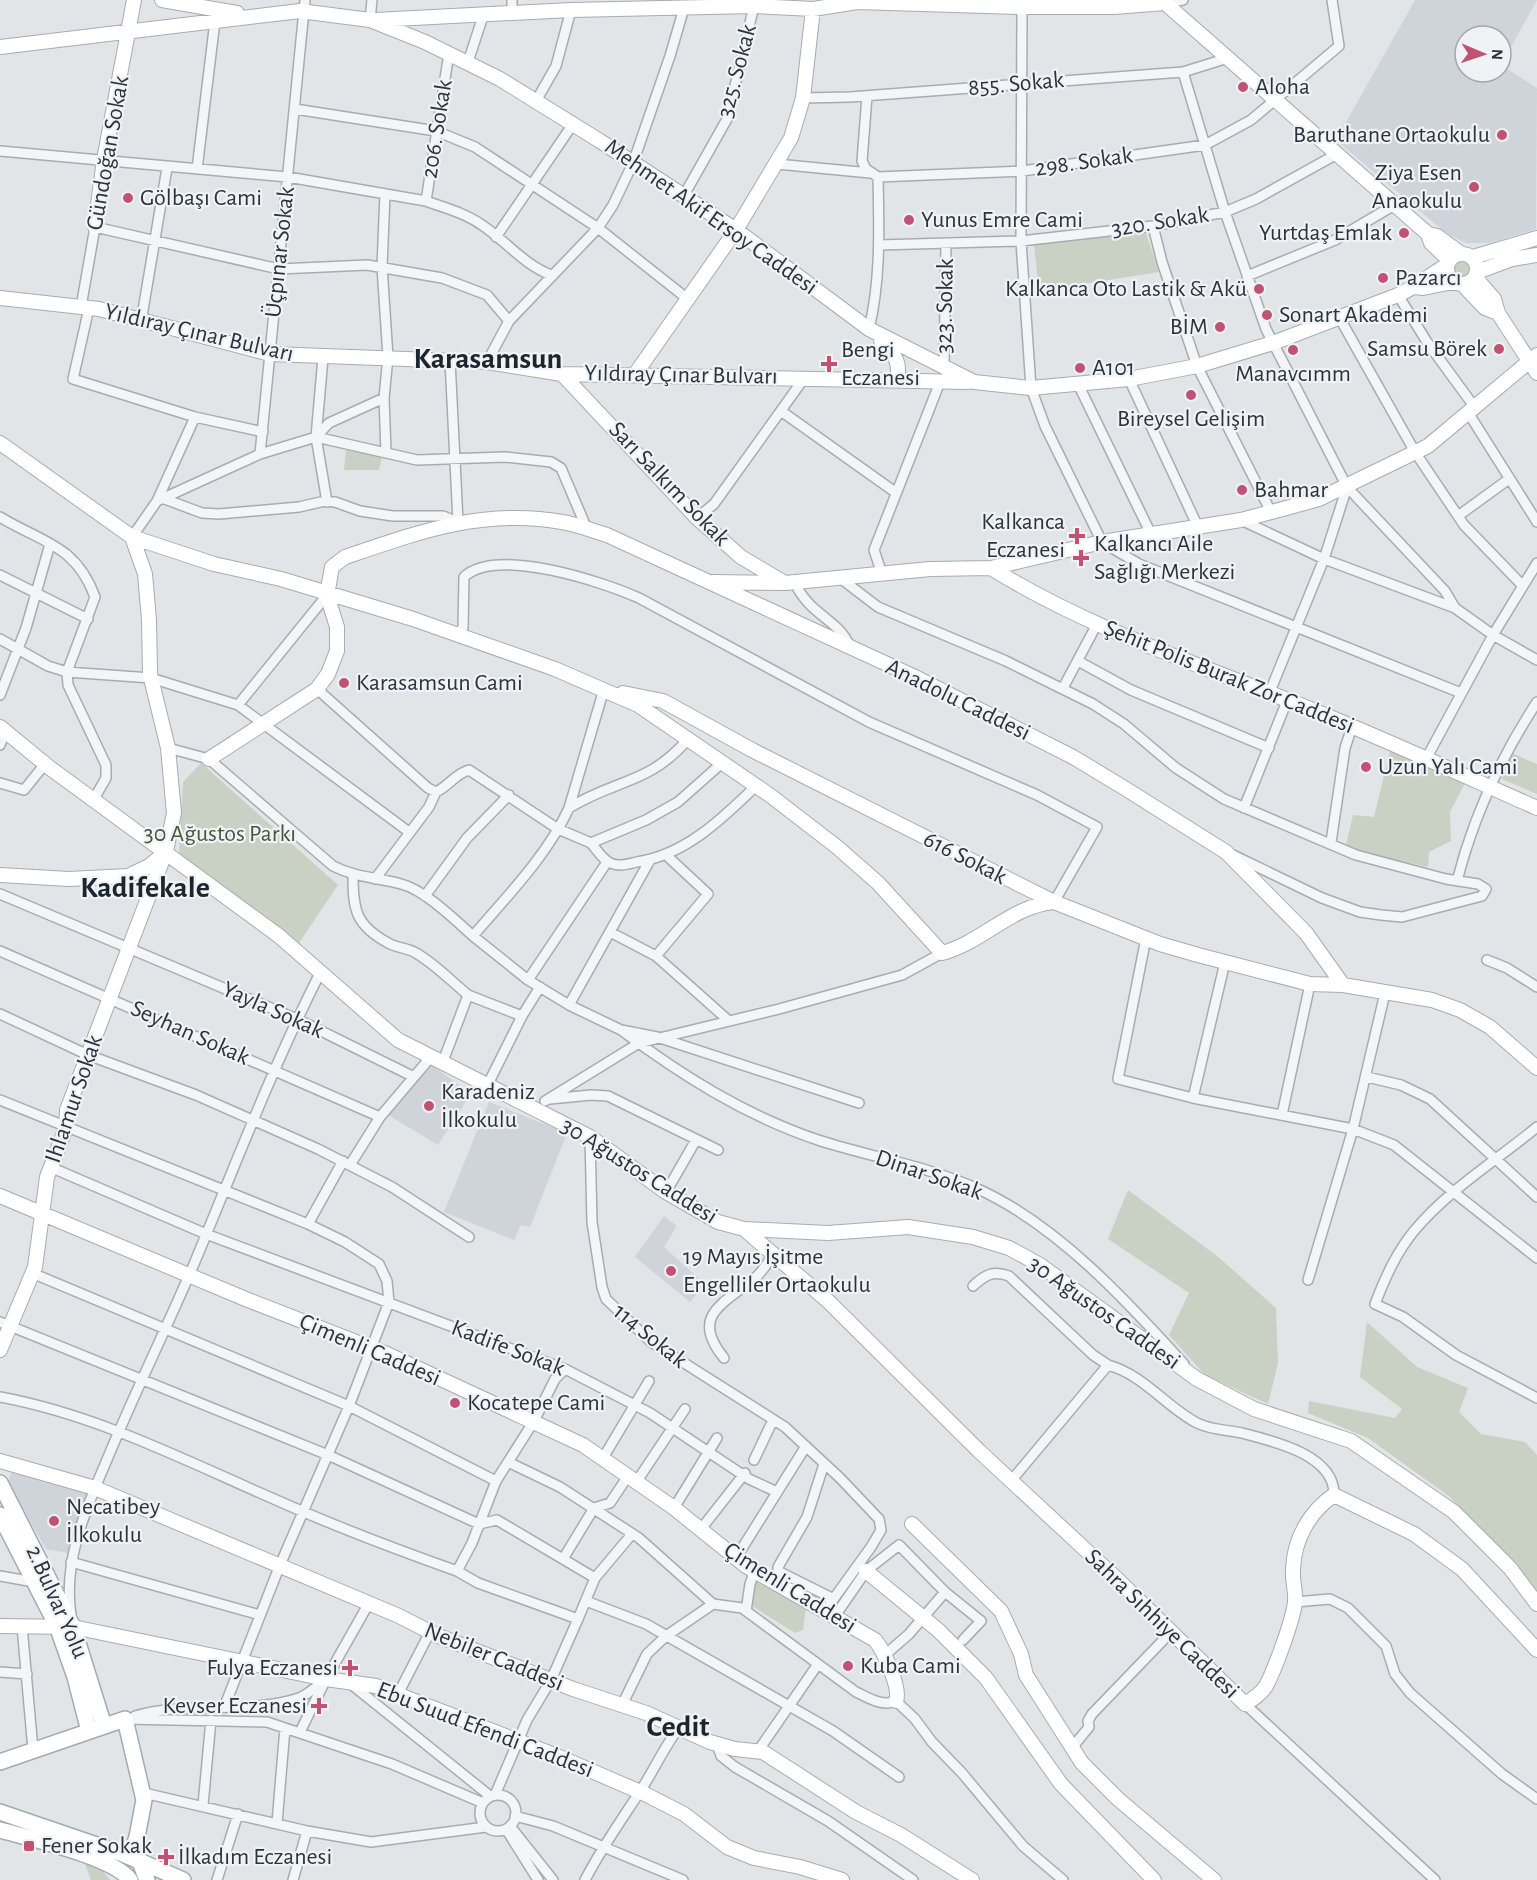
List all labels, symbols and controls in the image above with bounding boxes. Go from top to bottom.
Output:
street label: 325. Sokak [713,22,761,120]
north arrow [1453,24,1513,84]
text: N [1489,49,1505,60]
street label: 855. Sokak [967,68,1065,100]
street label: Gündoğan Sokak [83,74,133,232]
place label: Aloha [1255,75,1310,99]
street label: 206. Sokak [417,78,457,180]
marker: Aloha [1236,80,1250,94]
place label: Baruthane Ortaokulu [1293,123,1490,147]
marker: Baruthane Ortaokulu [1495,128,1509,142]
street label: Mehmet Akif Ersoy Caddesi [600,135,822,299]
street label: 298. Sokak [1034,143,1134,181]
place label: Ziya Esen Anaokulu [1372,161,1462,213]
marker: Ziya Esen Anaokulu [1467,180,1481,194]
street label: Üçpınar Sokak [260,185,299,319]
place label: Gölbaşı Cami [140,186,262,210]
marker: Gölbaşı Cami [121,191,135,205]
street label: 320. Sokak [1110,202,1210,242]
place label: Yunus Emre Cami [921,208,1083,232]
marker: Yunus Emre Cami [902,213,916,227]
place label: Yurtdaş Emlak [1259,221,1392,245]
marker: Yurtdaş Emlak [1397,226,1411,240]
street label: 323. Sokak [932,258,958,354]
place label: Pazarcı [1395,266,1461,290]
marker: Pazarcı [1376,271,1390,285]
place label: Kalkanca Oto Lastik & Akü [1005,277,1247,301]
marker: Kalkanca Oto Lastik & Akü [1252,282,1266,296]
street label: Yıldıray Çınar Bulvarı [102,300,296,366]
place label: Sonart Akademi [1279,303,1428,327]
marker: Sonart Akademi [1260,308,1274,322]
place label: BİM [1170,314,1208,339]
marker: BİM [1213,320,1227,334]
place label: Samsu Börek [1367,337,1487,361]
place label: Bengi Eczanesi [841,338,920,390]
marker: Samsu Börek [1492,342,1506,356]
marker: Manavcımm [1286,343,1300,357]
district label: Karasamsun [414,344,562,374]
place label: A101 [1092,356,1135,380]
marker: Bengi Eczanesi [822,357,836,371]
street label: Yıldıray Çınar Bulvarı [584,361,778,389]
marker: A101 [1073,361,1087,375]
place label: Manavcımm [1235,362,1351,386]
marker: Bireysel Gelişim [1184,388,1198,402]
place label: Bireysel Gelişim [1117,407,1265,431]
street label: Sarı Salkım Sokak [604,417,734,551]
place label: Bahmar [1254,478,1328,502]
marker: Bahmar [1235,483,1249,497]
place label: Kalkanca Eczanesi [981,510,1065,562]
marker: Kalkanca Eczanesi [1070,529,1084,543]
place label: Kalkancı Aile Sağlığı Merkezi [1094,532,1235,584]
marker: Kalkancı Aile Sağlığı Merkezi [1072,549,1090,567]
street label: Şehit Polis Burak Zor Caddesi [1101,616,1357,738]
street label: Anadolu Caddesi [882,655,1034,745]
place label: Karasamsun Cami [356,671,523,695]
marker: Karasamsun Cami [337,676,351,690]
place label: Uzun Yalı Cami [1378,755,1518,779]
marker: Uzun Yalı Cami [1359,760,1373,774]
park label: 30 Ağustos Parkı [144,822,296,846]
street label: 616 Sokak [919,827,1011,889]
district label: Kadifekale [80,873,210,903]
street label: Yayla Sokak [219,977,327,1043]
street label: Seyhan Sokak [127,996,253,1070]
street label: Ihlamur Sokak [41,1032,107,1166]
place label: Karadeniz İlkokulu [441,1080,535,1132]
marker: Karadeniz İlkokulu [422,1099,436,1113]
street label: 30 Ağustos Caddesi [557,1113,721,1229]
street label: Dinar Sokak [872,1146,986,1204]
place label: 19 Mayıs İşitme Engelliler Ortaokulu [683,1244,871,1297]
street label: 30 Ağustos Caddesi [1024,1252,1184,1374]
marker: 19 Mayıs İşitme Engelliler Ortaokulu [664,1264,678,1278]
street label: 114 Sokak [609,1299,691,1373]
street label: Çimenli Caddesi [296,1309,444,1391]
street label: Kadife Sokak [448,1315,568,1381]
place label: Kocatepe Cami [467,1391,605,1415]
marker: Kocatepe Cami [448,1396,462,1410]
place label: Necatibey İlkokulu [66,1495,160,1547]
marker: Necatibey İlkokulu [47,1514,61,1528]
street label: Çimenli Caddesi [720,1538,860,1638]
street label: 2.Bulvar Yolu [21,1542,93,1662]
street label: Sahra Sıhhiye Caddesi [1080,1545,1244,1703]
street label: Nebiler Caddesi [421,1618,567,1696]
place label: Kuba Cami [860,1654,961,1678]
place label: Fulya Eczanesi [207,1656,338,1680]
marker: Kuba Cami [841,1659,855,1673]
marker: Fulya Eczanesi [343,1661,357,1675]
street label: Ebu Suud Efendi Caddesi [373,1678,597,1782]
place label: Kevser Eczanesi [162,1694,307,1718]
marker: Kevser Eczanesi [312,1699,326,1713]
district label: Cedit [647,1712,709,1742]
place label: Fener Sokak [41,1834,152,1858]
marker: Fener Sokak [22,1839,36,1853]
place label: İlkadım Eczanesi [178,1844,332,1869]
marker: İlkadım Eczanesi [159,1850,173,1864]

